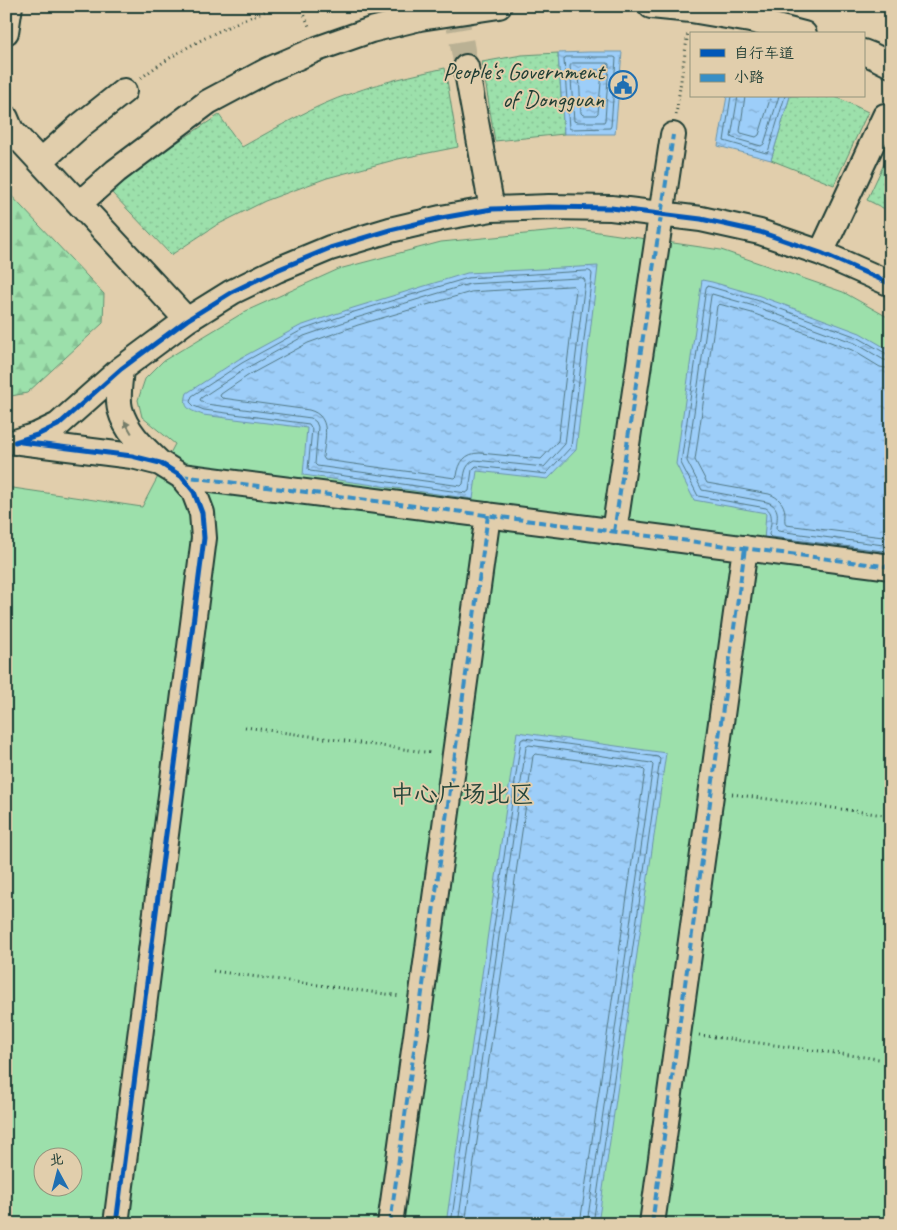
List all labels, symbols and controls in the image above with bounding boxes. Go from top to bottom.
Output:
legend [690,32,864,98]
text: 自行车道 [734,44,794,63]
place label: People‘s Government of Dongguan [443,56,606,114]
text: 小路 [734,68,764,87]
public building icon: People‘s Government of Dongguan [608,70,638,100]
one-way arrow [124,420,133,433]
park label: 中心广场北区 [390,779,534,809]
north arrow [32,1148,82,1198]
text: 北 [48,1150,64,1169]

